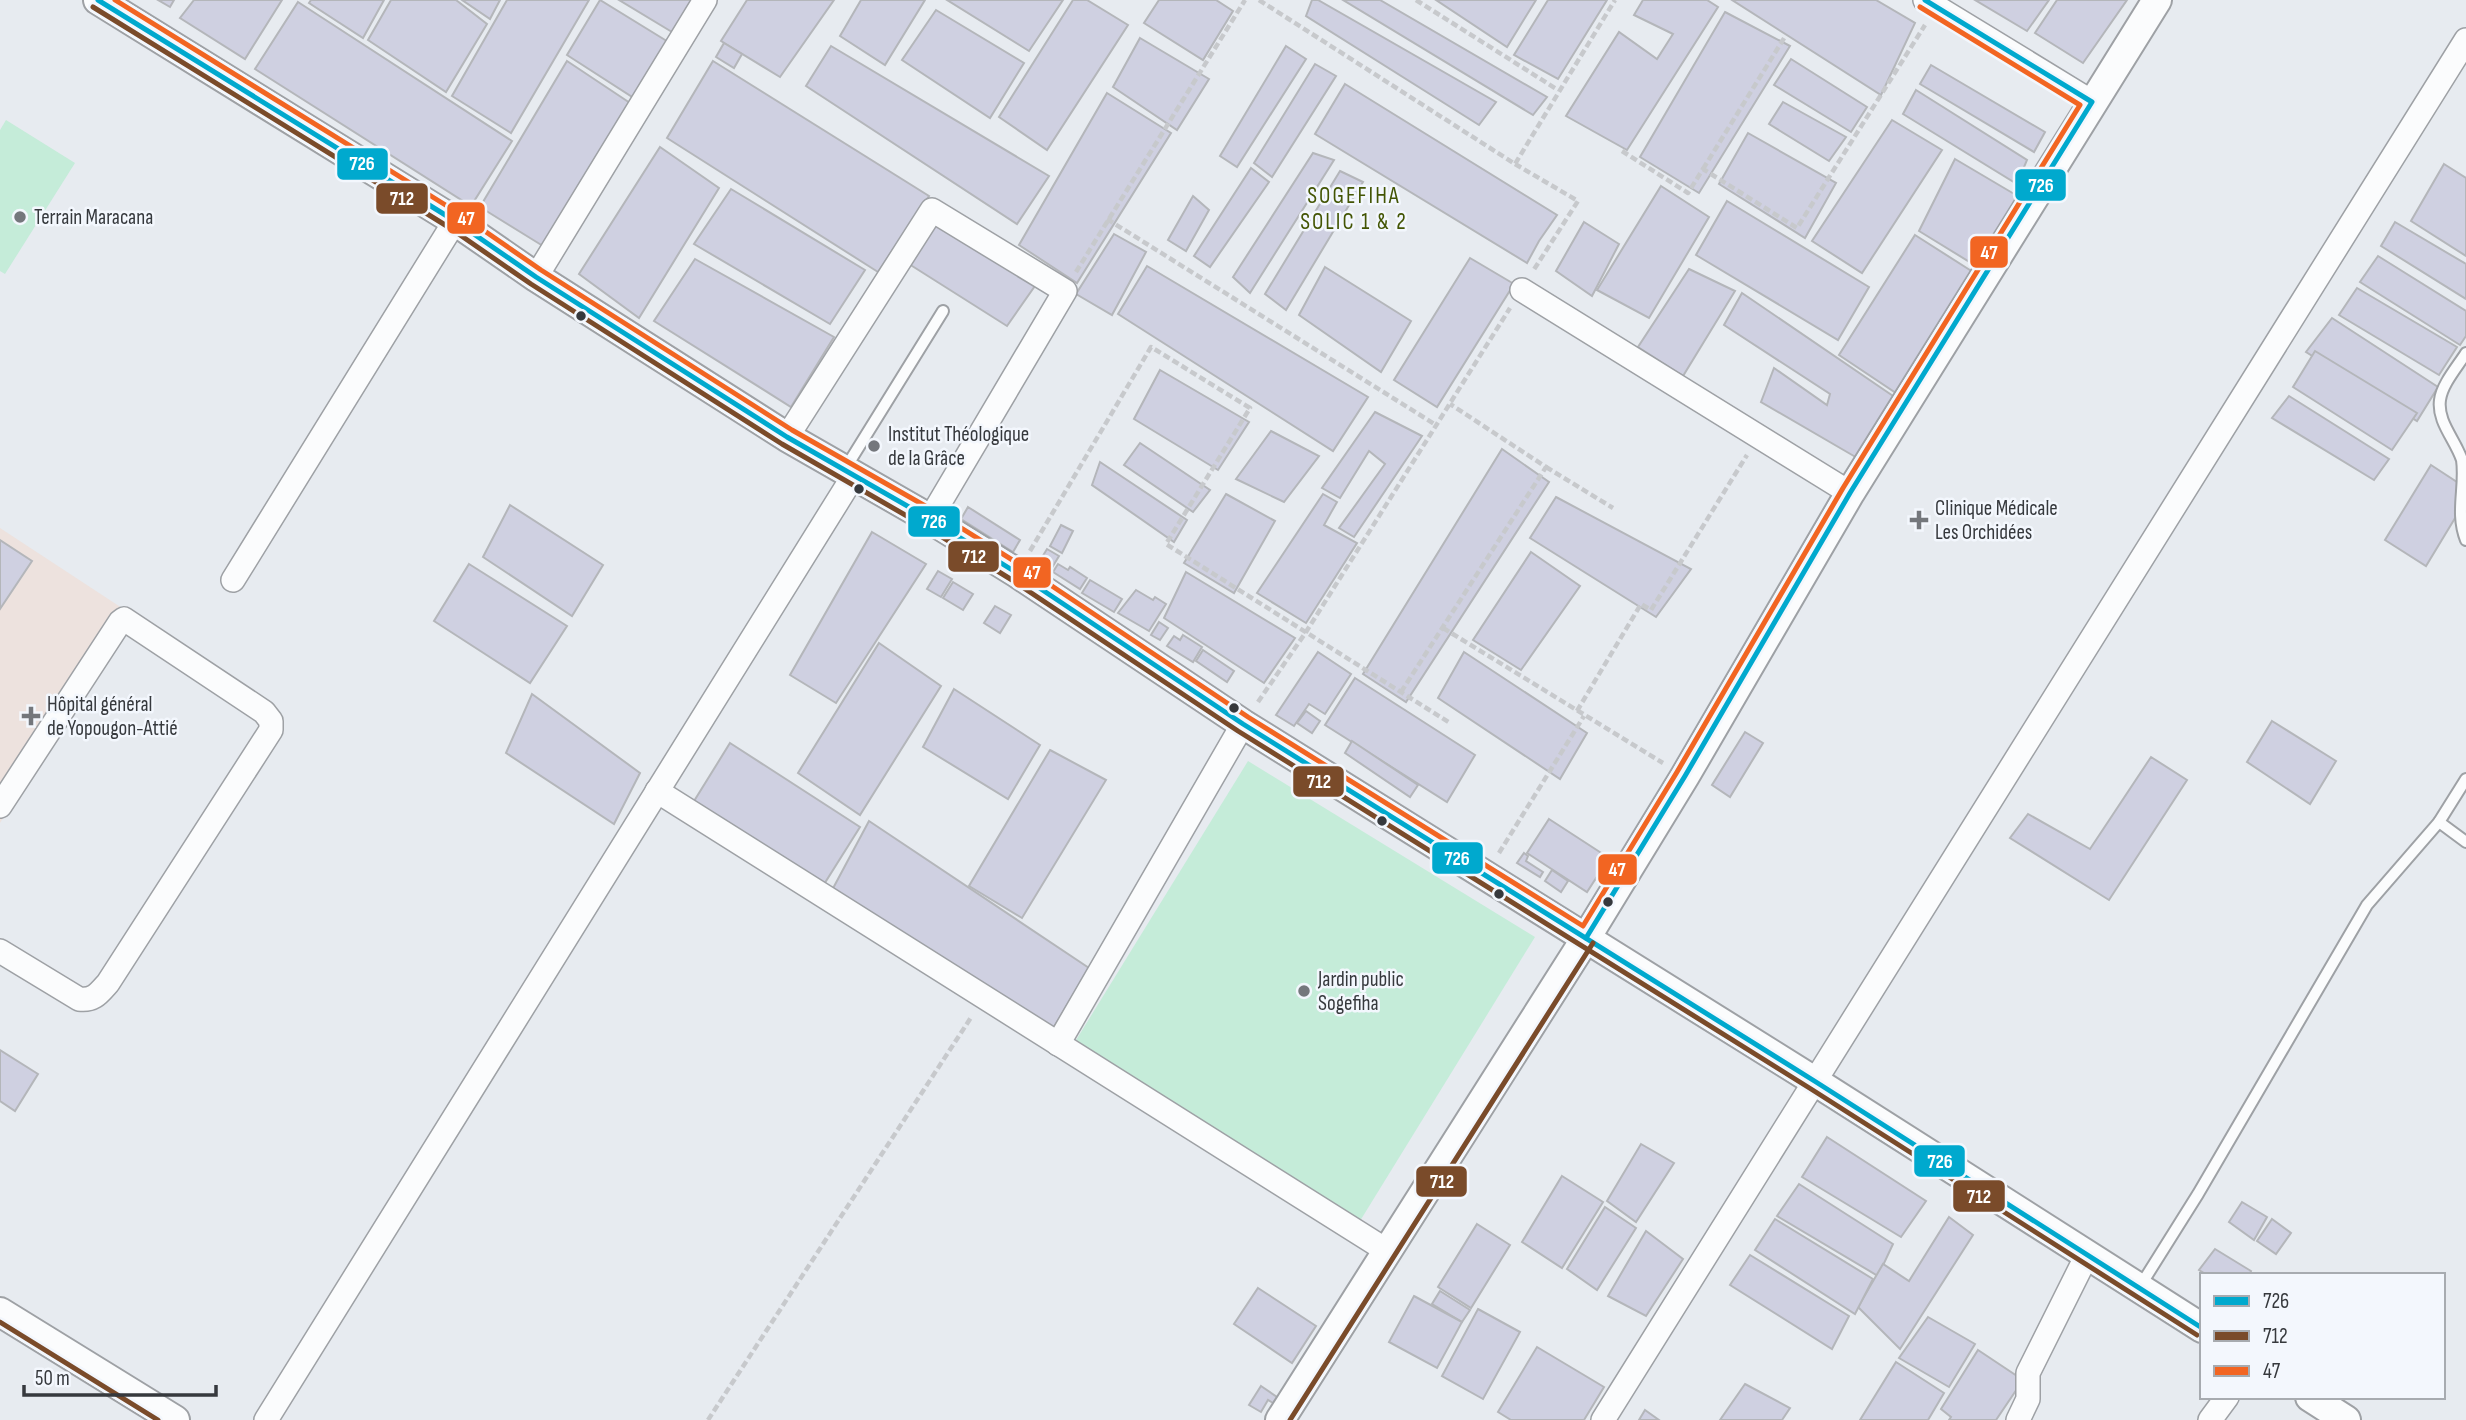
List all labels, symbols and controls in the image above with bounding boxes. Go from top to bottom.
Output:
line badge: 726 [336,147,389,181]
text: 726 [349,153,375,176]
line badge: 726 [2014,168,2067,202]
text: 726 [2028,175,2054,198]
line badge: 712 [375,182,429,215]
district label: SOGEFIHA SOLIC 1 & 2 [1300,182,1408,236]
text: 712 [390,188,414,211]
line badge: 47 [446,201,486,235]
place label: Terrain Maracana [34,205,153,230]
text: 47 [458,208,475,231]
marker: Terrain Maracana [12,209,28,225]
line badge: 47 [1969,235,2009,269]
text: 47 [1981,242,1998,265]
unlabelled marker [574,309,588,323]
place label: Institut Théologique de la Grâce [888,422,1029,471]
marker: Institut Théologique de la Grâce [866,438,882,454]
unlabelled marker [852,482,866,496]
place label: Clinique Médicale Les Orchidées [1935,496,2058,545]
line badge: 726 [907,505,961,538]
marker: Clinique Médicale Les Orchidées [1909,510,1929,530]
text: 726 [921,511,947,534]
line badge: 712 [947,540,1000,573]
text: 712 [962,546,986,569]
line badge: 47 [1012,556,1052,589]
text: 47 [1024,562,1041,585]
place label: Hôpital général de Yopougon-Attié [47,692,178,741]
unlabelled marker [1227,701,1241,715]
marker: Hôpital général de Yopougon-Attié [21,706,41,726]
line badge: 712 [1292,765,1345,798]
text: 712 [1307,771,1331,794]
unlabelled marker [1375,814,1389,828]
line badge: 726 [1431,841,1484,875]
text: 726 [1444,848,1470,871]
line badge: 47 [1597,853,1638,886]
text: 47 [1609,859,1626,882]
unlabelled marker [1492,887,1506,901]
unlabelled marker [1601,895,1615,909]
place label: Jardin public Sogefiha [1317,967,1404,1016]
marker: Jardin public Sogefiha [1296,983,1312,999]
line badge: 726 [1913,1144,1966,1178]
text: 726 [1927,1151,1953,1174]
line badge: 712 [1415,1165,1468,1198]
text: 712 [1430,1171,1454,1194]
line badge: 712 [1952,1179,2006,1213]
text: 712 [1967,1186,1991,1209]
legend [2200,1273,2445,1399]
text: 726 [2263,1289,2289,1314]
text: 712 [2263,1324,2288,1349]
scale bar [24,1354,217,1398]
text: 47 [2263,1359,2281,1384]
text: 50 m [35,1366,70,1391]

